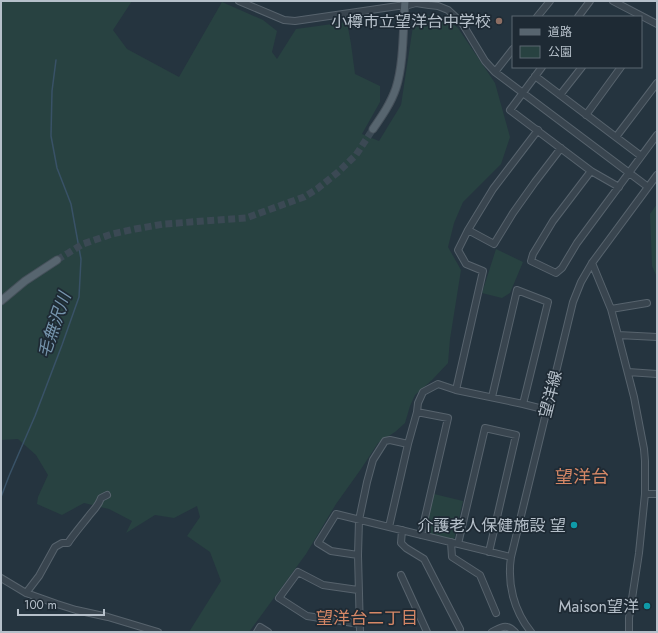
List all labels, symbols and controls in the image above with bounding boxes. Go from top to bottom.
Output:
place label: 小樽市立望洋台中学校 [331,10,491,33]
marker: 小樽市立望洋台中学校 [494,16,504,26]
legend [512,16,642,68]
text: 道路 [548,23,572,41]
text: 公園 [548,43,572,61]
water label: 毛無沢川 [32,287,77,361]
street label: 望洋線 [534,368,567,420]
district label: 望洋台 [555,464,609,490]
place label: 介護老人保健施設 望 [417,514,566,537]
marker: 介護老人保健施設 望 [569,520,579,530]
scale bar [18,591,104,617]
place label: Maison望洋 [559,595,639,618]
text: 100 m [24,596,57,614]
marker: Maison望洋 [642,601,652,611]
district label: 望洋台二丁目 [316,606,418,630]

